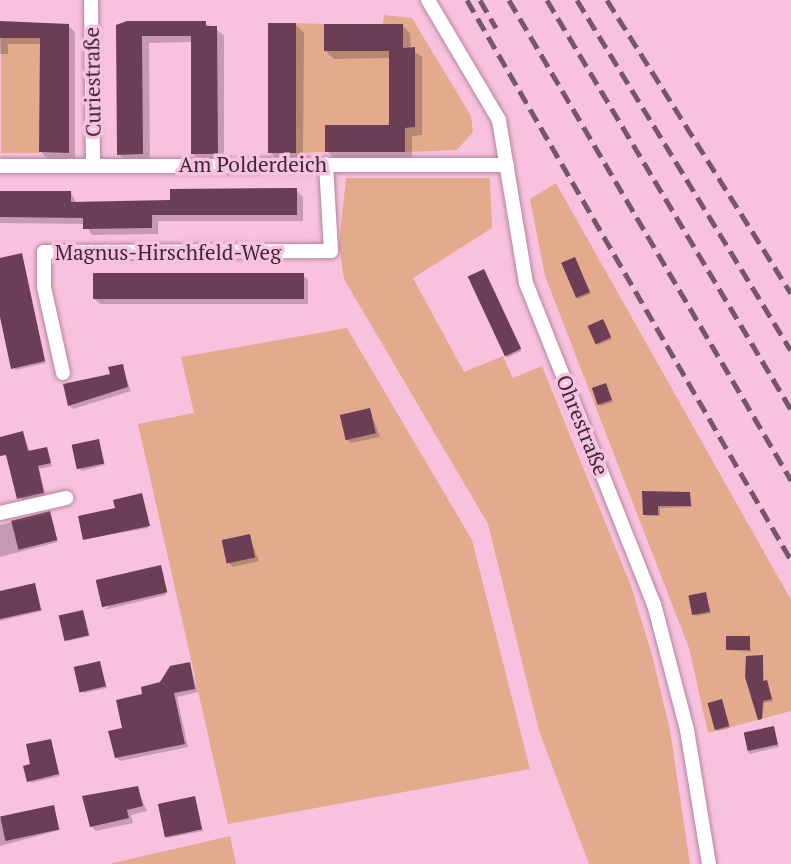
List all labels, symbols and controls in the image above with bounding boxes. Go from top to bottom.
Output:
street label: Curiestraße [78,27,106,137]
street label: Am Polderdeich [179,151,327,177]
street label: Magnus-Hirschfeld-Weg [55,239,281,265]
street label: Ohrestraße [551,371,615,479]

